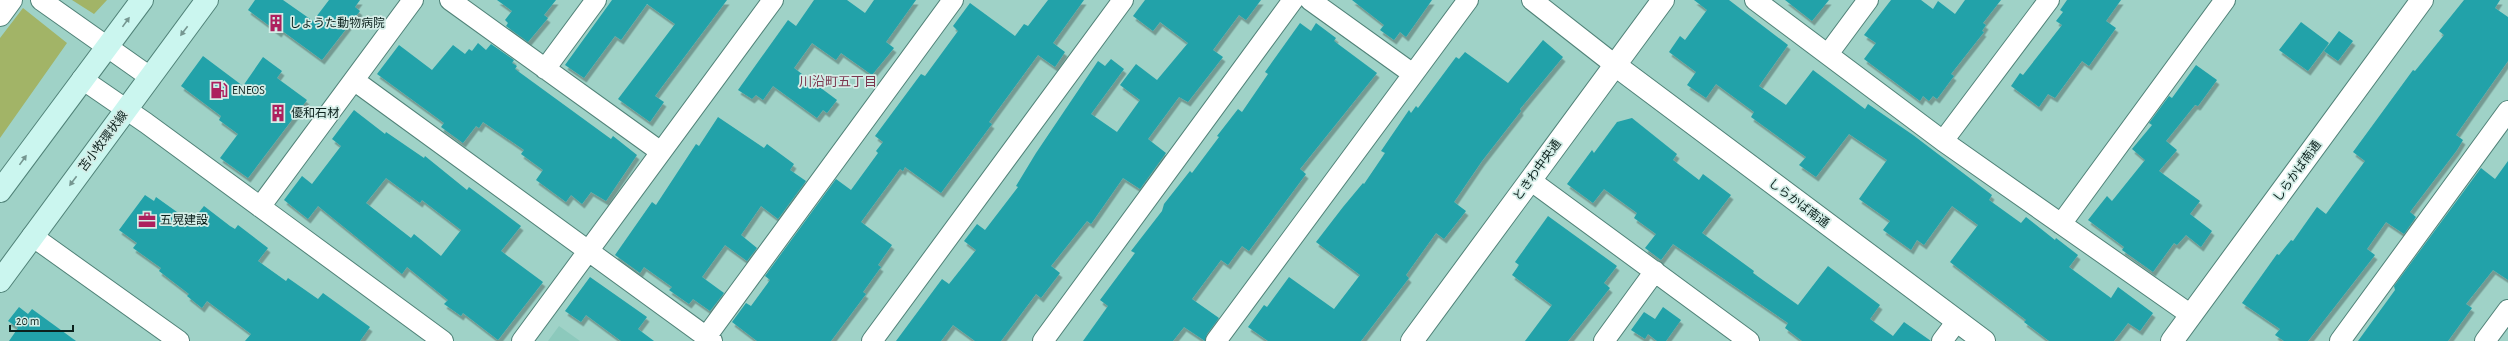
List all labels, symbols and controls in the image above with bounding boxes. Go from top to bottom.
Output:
building icon: しょうた動物病院 [266,13,286,33]
one-way arrow [122,16,130,27]
place label: しょうた動物病院 [289,16,385,29]
one-way arrow [179,26,188,37]
district label: 川沿町五丁目 [799,74,877,89]
fuel station icon: ENEOS [209,80,229,100]
place label: ENEOS [232,84,265,96]
building icon: 優和石材 [268,103,288,123]
place label: 優和石材 [291,106,339,119]
street label: 苫小牧環状線 [76,108,129,173]
street label: ときわ中央通 [1510,137,1563,203]
street label: しらかば南通 [2270,138,2323,204]
one-way arrow [19,154,27,165]
one-way arrow [69,176,78,187]
street label: しらかば南通 [1767,176,1832,229]
office icon: 五晃建設 [137,210,157,230]
place label: 五晃建設 [160,213,208,226]
scale bar [10,307,73,333]
text: 20 m [16,315,39,327]

